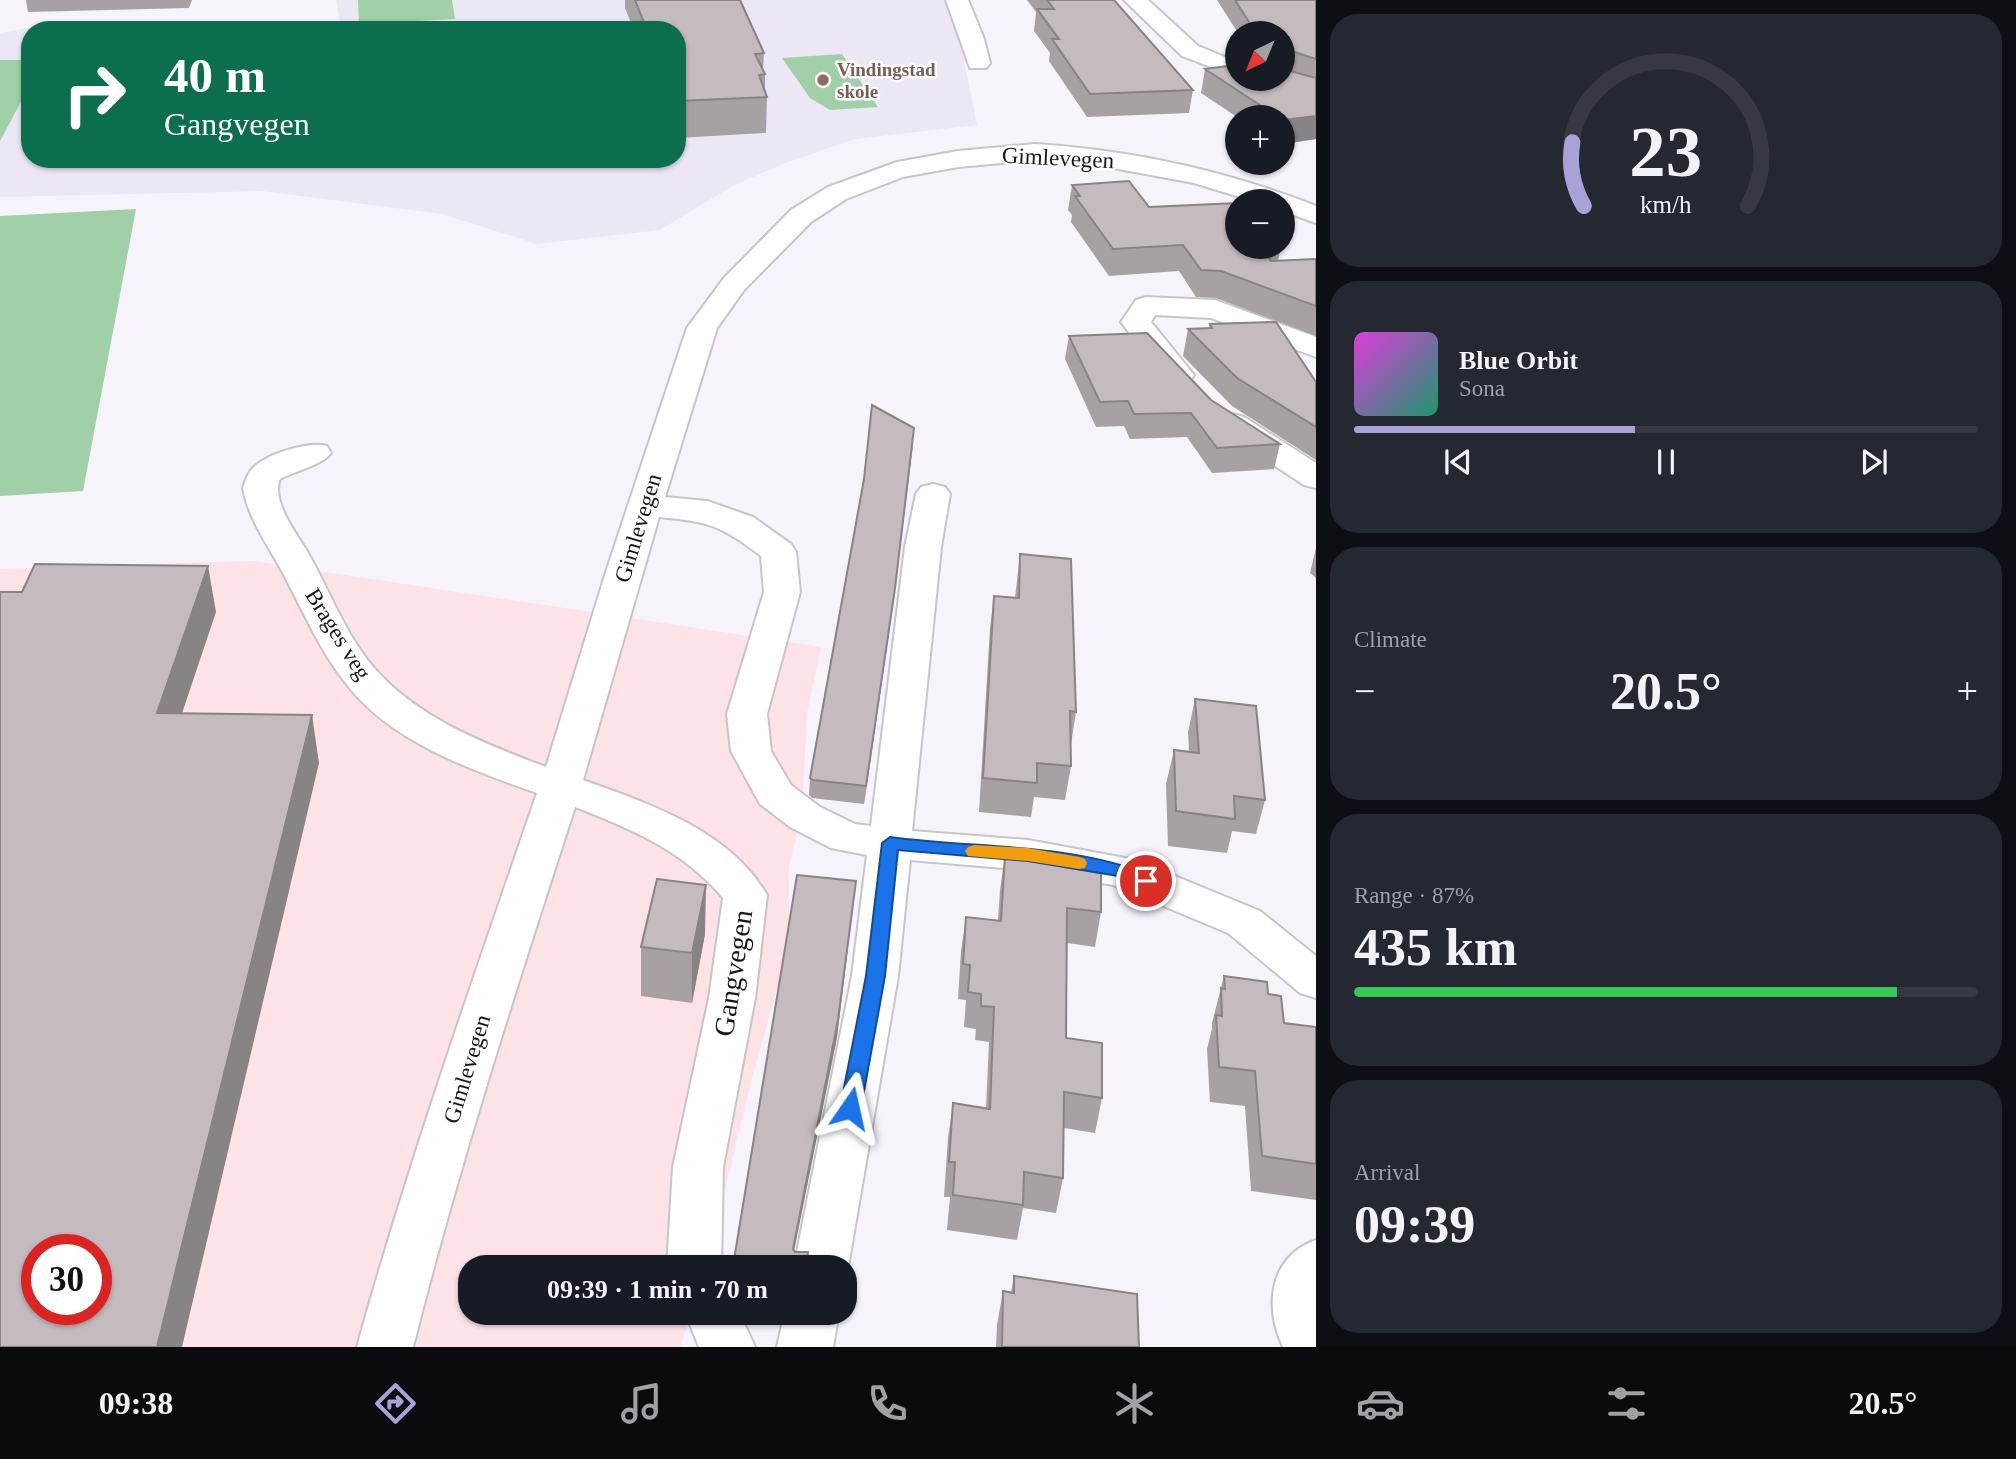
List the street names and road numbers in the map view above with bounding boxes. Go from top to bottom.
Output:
street label: Gimlevegen [1001,143,1115,173]
street label: Gimlevegen [610,470,667,585]
street label: Brages veg [300,584,376,685]
street label: Gangvegen [708,908,758,1038]
street label: Gimlevegen [439,1011,496,1126]

